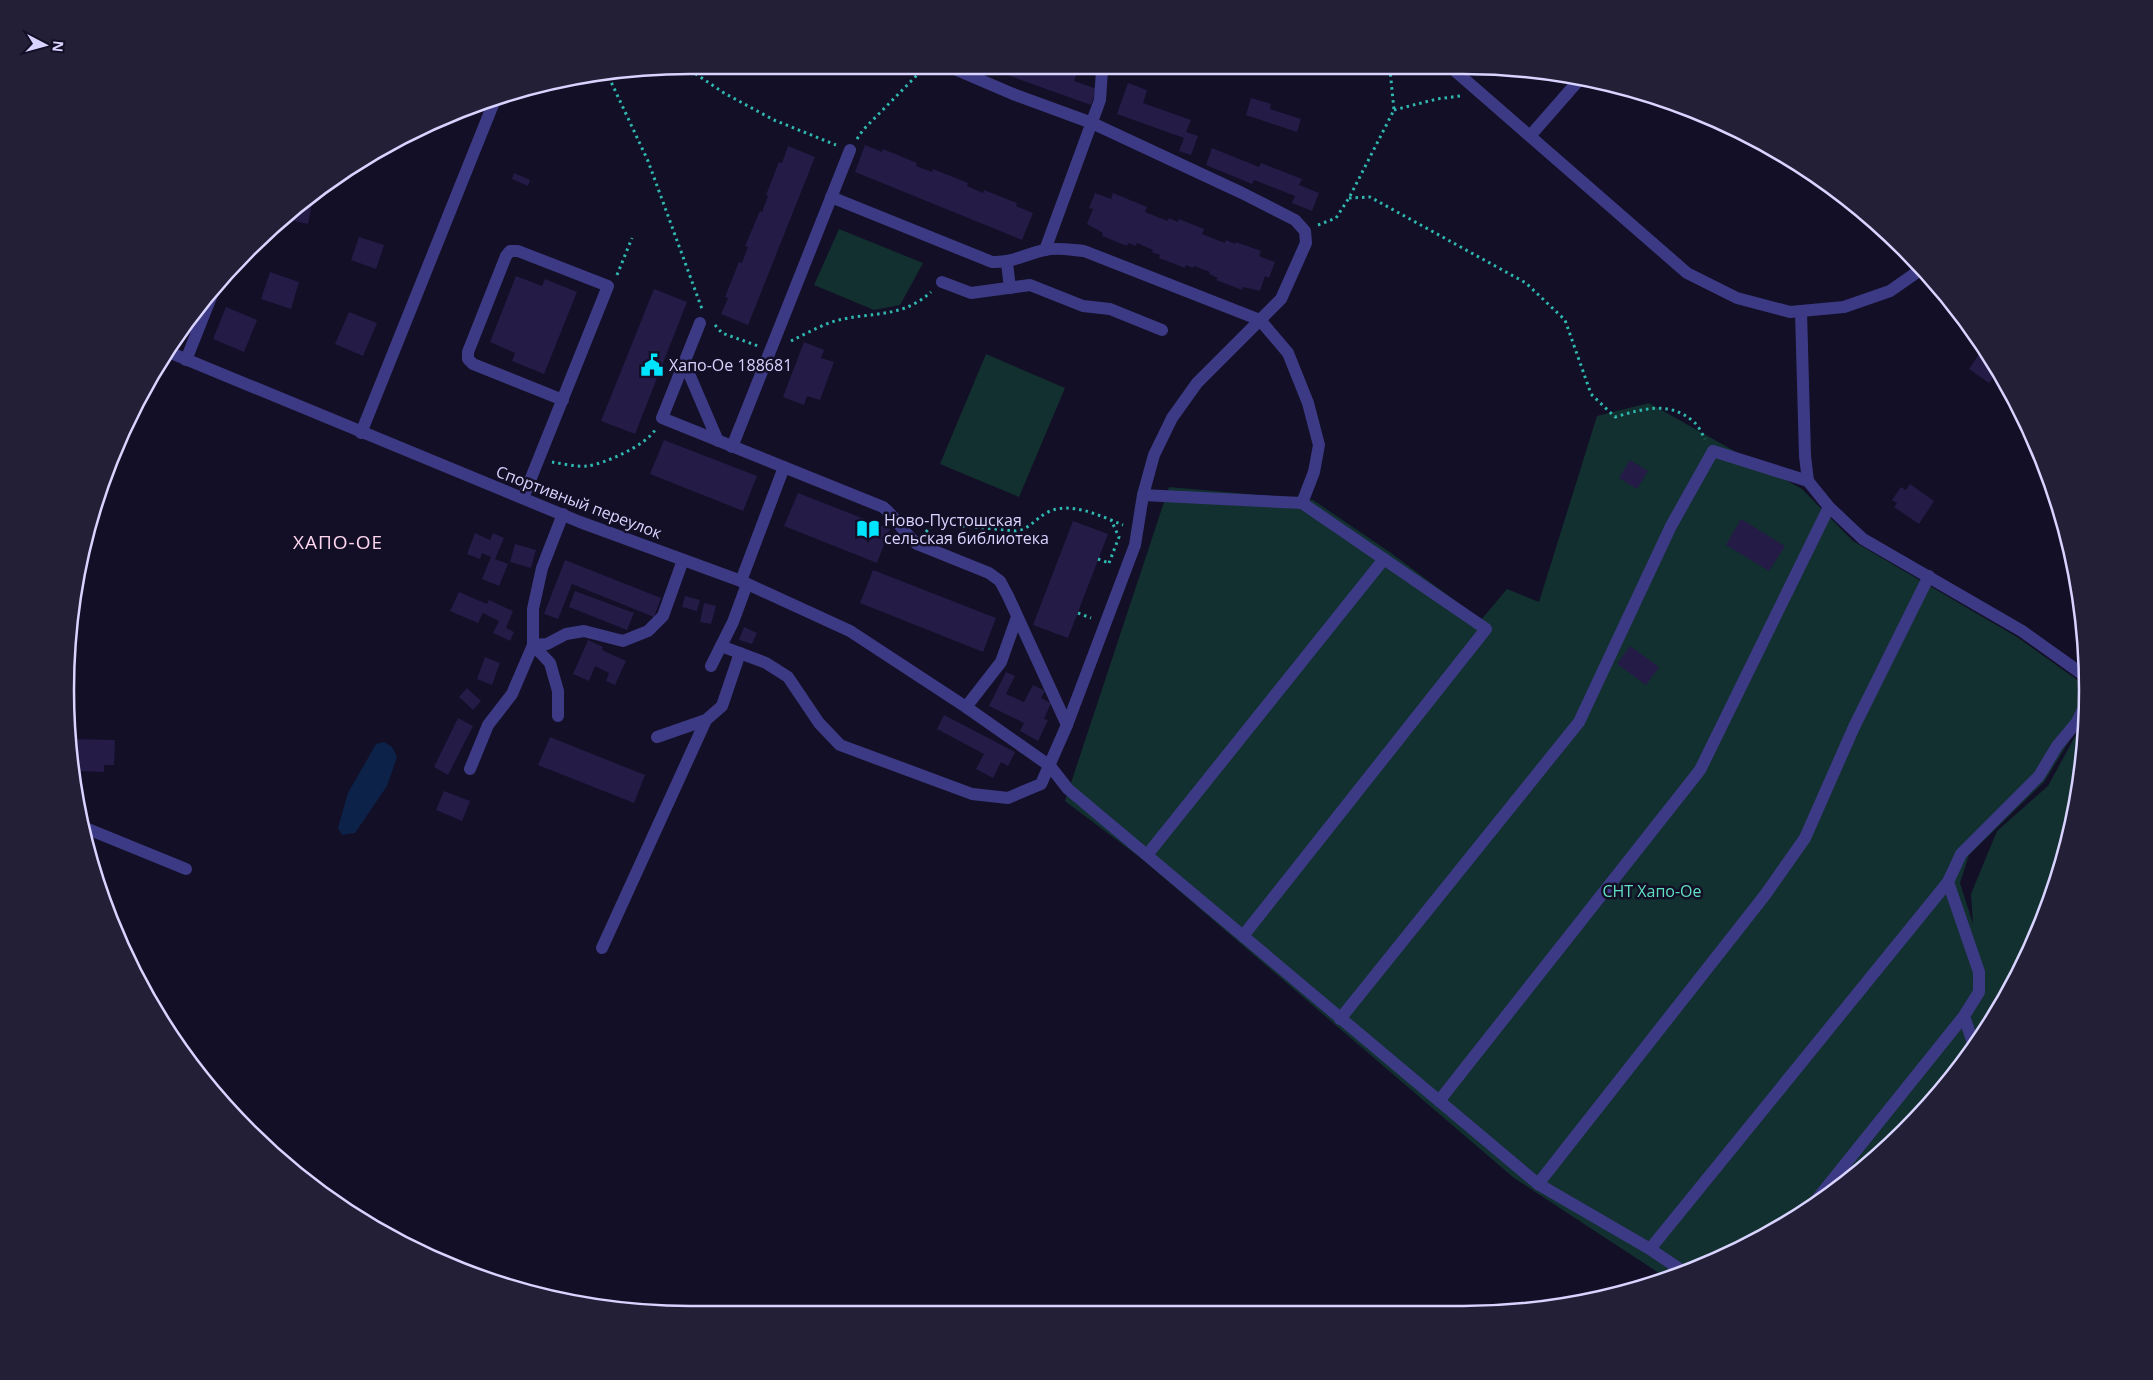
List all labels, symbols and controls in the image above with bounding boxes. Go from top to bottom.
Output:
north arrow [20,20,70,70]
text: N [48,40,68,53]
public building icon: Хапо-Ое 188681 [639,352,665,378]
place label: Хапо-Ое 188681 [669,354,792,376]
street label: Спортивный переулок [493,460,666,544]
place label: Ново-Пустошская сельская библиотека [884,509,1049,549]
library icon: Ново-Пустошская сельская библиотека [855,516,881,542]
district label: ХАПО-ОЕ [293,529,383,555]
park label: СНТ Хапо-Ое [1602,880,1702,902]

